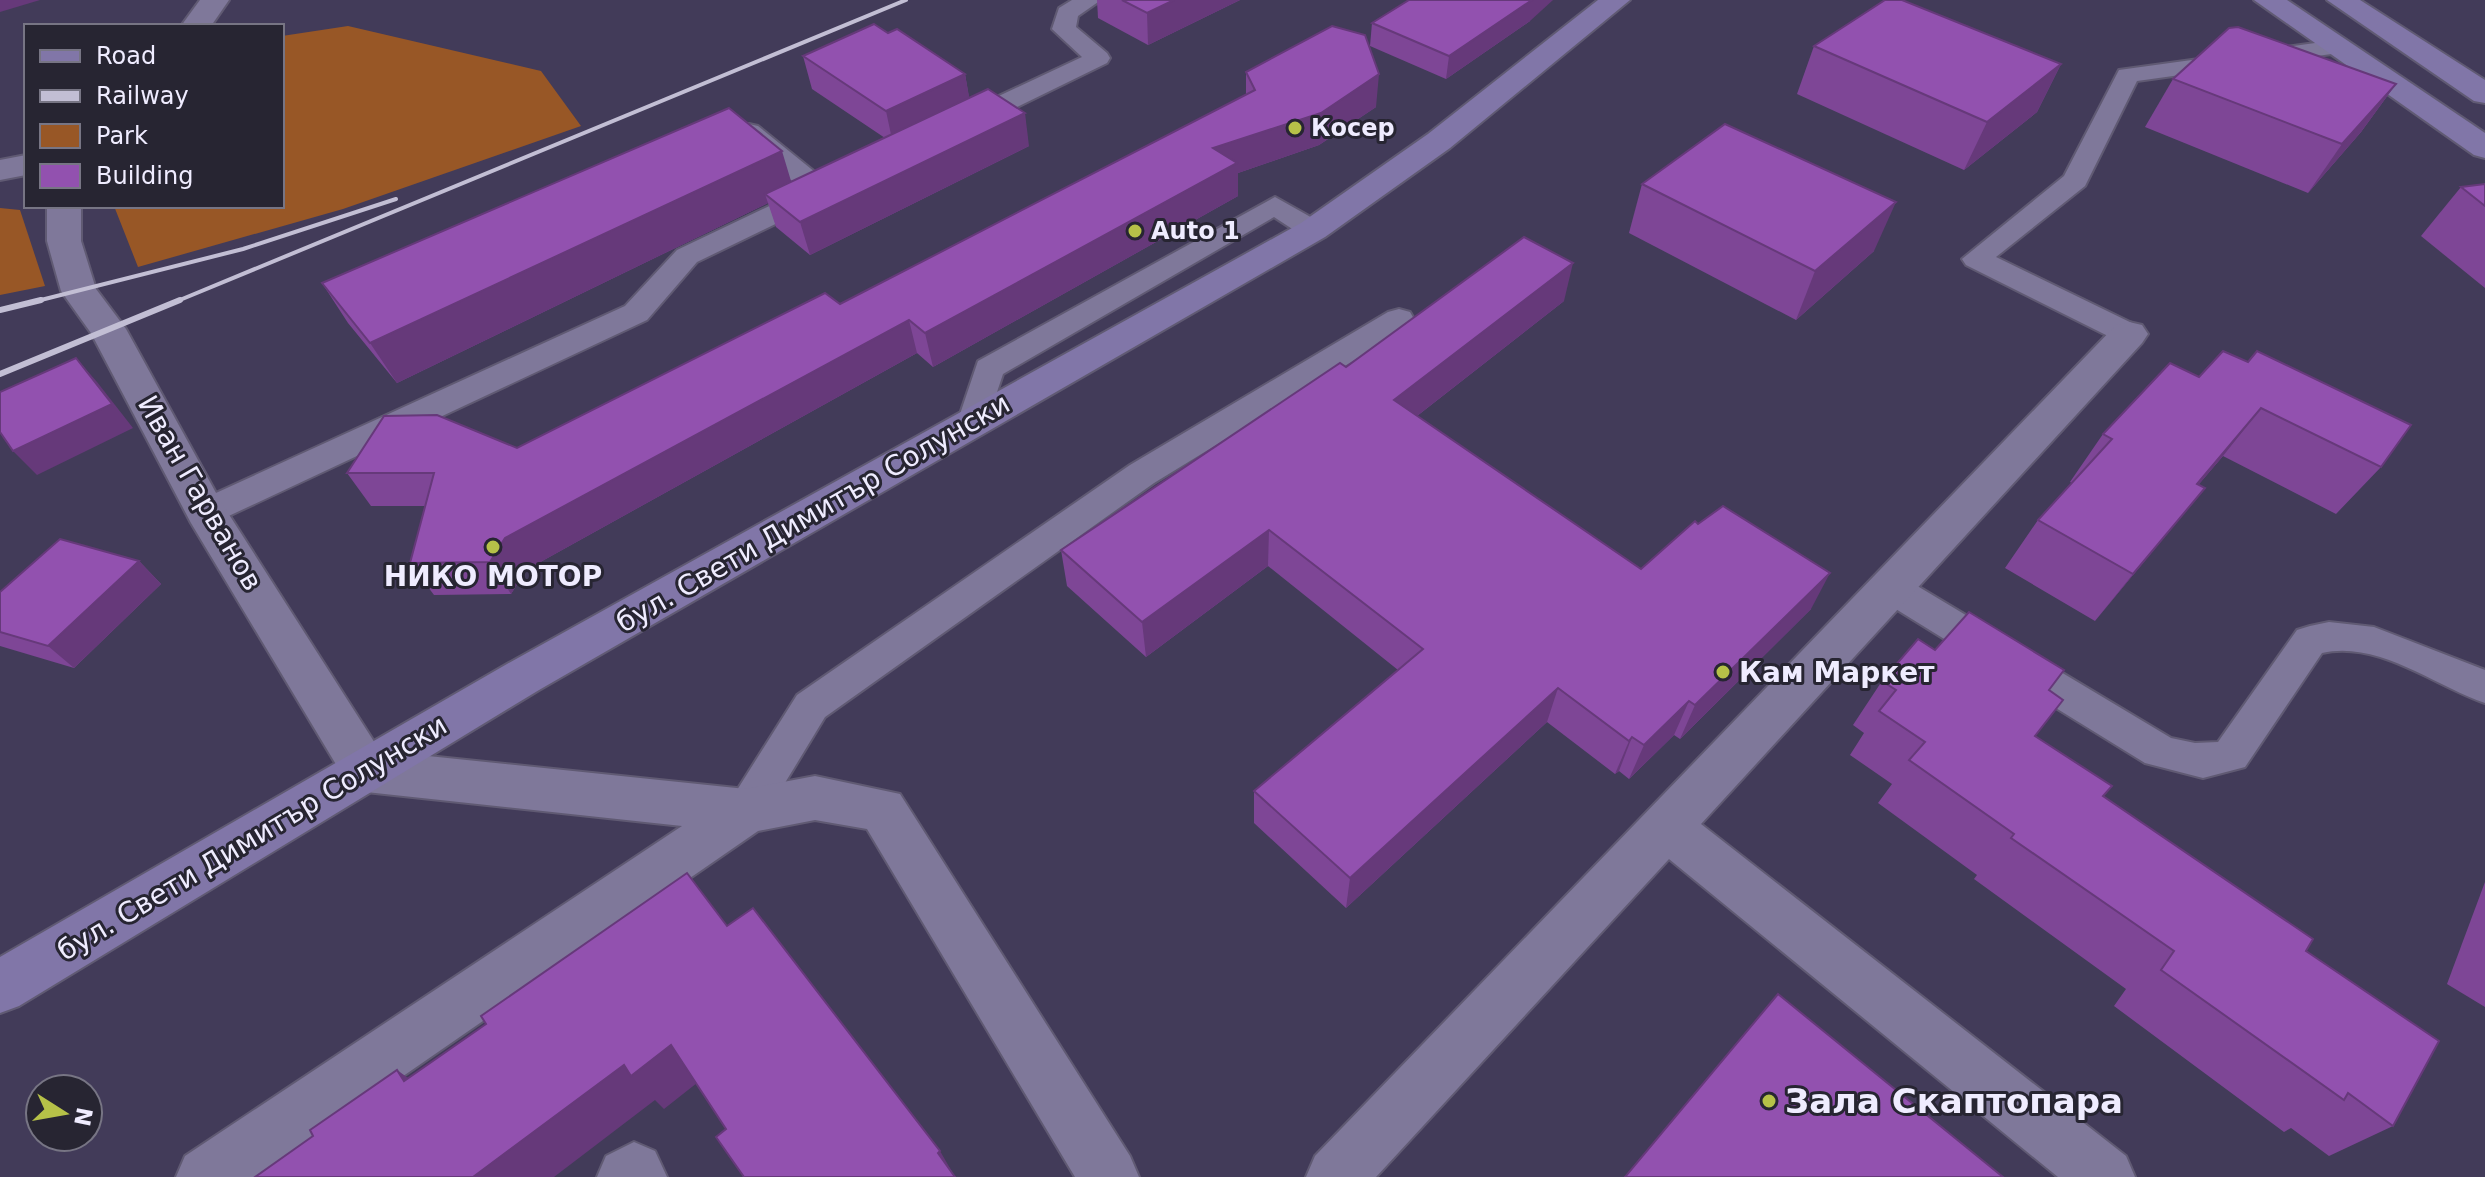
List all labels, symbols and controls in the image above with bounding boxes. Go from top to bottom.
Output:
legend [24,24,284,208]
text: Road [96,42,156,70]
text: Railway [96,82,189,110]
place label: Косер [1311,114,1395,142]
marker: Косер [1286,119,1304,137]
text: Park [96,122,148,150]
text: Building [96,162,193,190]
place label: Auto 1 [1151,217,1240,245]
marker: Auto 1 [1126,222,1144,240]
street label: бул. Свети Димитър Солунски [611,387,1015,639]
street label: Иван Гарванов [131,390,269,596]
marker: НИКО МОТОР [484,538,502,556]
place label: НИКО МОТОР [384,560,602,593]
place label: Кам Маркет [1739,656,1935,689]
marker: Кам Маркет [1714,663,1732,681]
street label: бул. Свети Димитър Солунски [51,708,453,968]
north arrow [24,1073,104,1153]
place label: Зала Скаптопара [1785,1081,2123,1121]
marker: Зала Скаптопара [1760,1092,1778,1110]
text: N [69,1105,97,1128]

